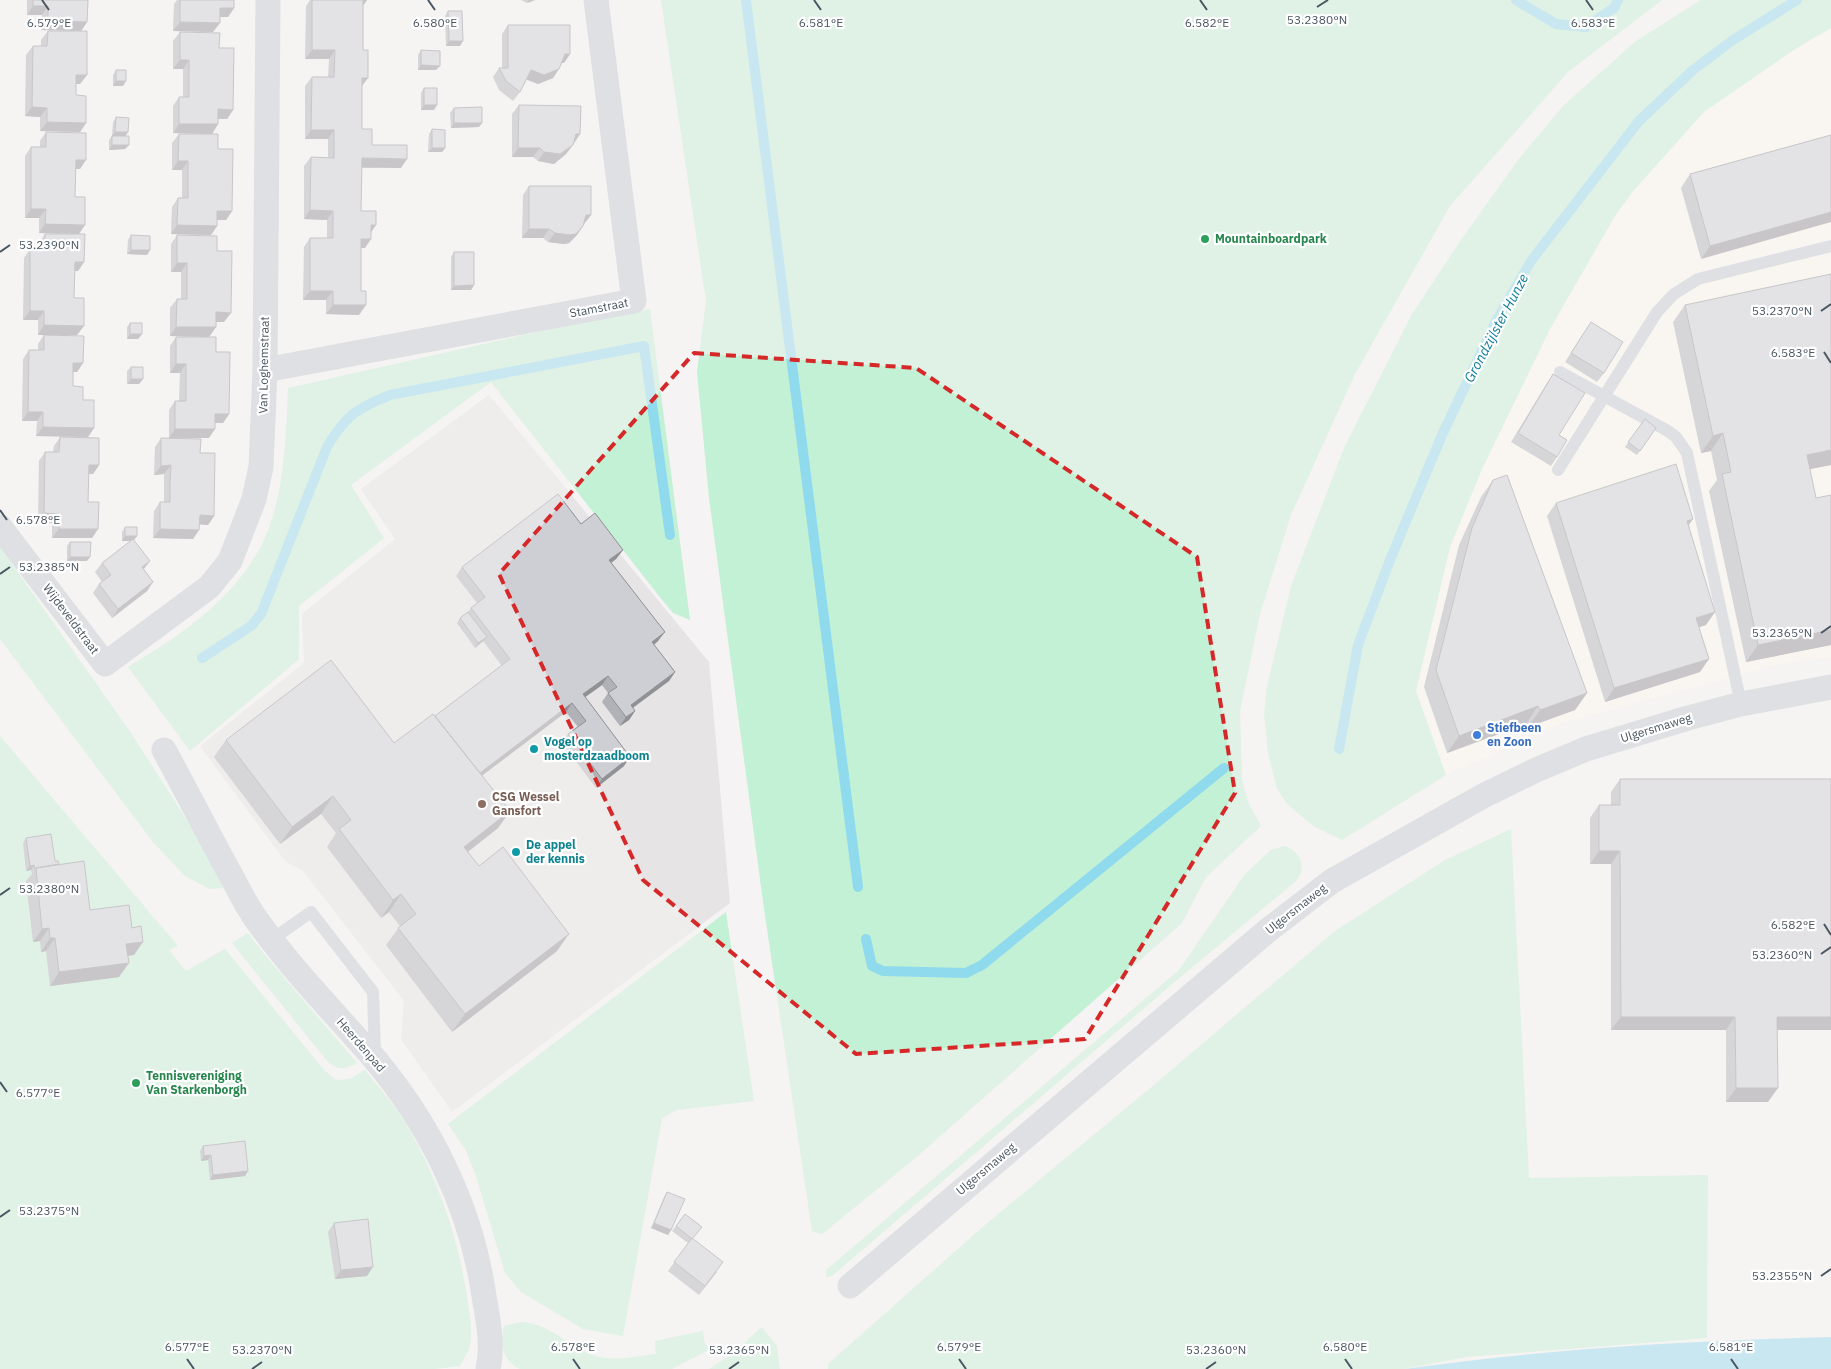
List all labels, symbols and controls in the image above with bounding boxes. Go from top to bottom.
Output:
text: 53.2380°N [1287,12,1347,27]
text: 6.579°E [27,15,71,30]
text: 6.580°E [413,15,457,30]
text: 6.581°E [799,15,843,30]
text: 6.582°E [1185,15,1229,30]
text: 6.583°E [1571,15,1615,30]
place label: Mountainboardpark [1215,231,1327,246]
marker: Mountainboardpark [1199,233,1211,245]
text: 53.2390°N [19,237,79,252]
water label: Grondzijlster Hunze [1460,271,1532,385]
street label: Stamstraat [568,294,630,321]
text: 53.2370°N [1752,303,1812,318]
street label: Van Loghemstraat [255,316,272,414]
text: 6.583°E [1771,345,1815,360]
text: 6.578°E [16,512,60,527]
text: 53.2385°N [19,559,79,574]
street label: Wijdeveldstraat [40,581,103,657]
text: 53.2365°N [1752,625,1812,640]
street label: Ulgersmaweg [1619,709,1694,745]
place label: Stiefbeen en Zoon [1487,720,1541,749]
marker: Stiefbeen en Zoon [1471,729,1483,741]
place label: Vogel op mosterdzaadboom [544,734,650,763]
marker: Vogel op mosterdzaadboom [528,743,540,755]
place label: CSG Wessel Gansfort [492,789,560,818]
marker: CSG Wessel Gansfort [476,798,488,810]
place label: De appel der kennis [526,837,585,866]
marker: De appel der kennis [510,846,522,858]
street label: Ulgersmaweg [1262,880,1330,937]
text: 53.2380°N [19,881,79,896]
text: 6.582°E [1771,917,1815,932]
text: 53.2360°N [1752,947,1812,962]
street label: Heerdenpad [334,1015,389,1075]
place label: Tennisvereniging Van Starkenborgh [146,1068,247,1097]
marker: Tennisvereniging Van Starkenborgh [130,1077,142,1089]
text: 6.577°E [16,1085,60,1100]
street label: Ulgersmaweg [953,1139,1019,1198]
text: 53.2375°N [19,1203,79,1218]
text: 53.2355°N [1752,1268,1812,1283]
text: 6.577°E [165,1339,209,1354]
text: 6.578°E [551,1339,595,1354]
text: 6.579°E [937,1339,981,1354]
text: 6.580°E [1323,1339,1367,1354]
text: 6.581°E [1709,1339,1753,1354]
text: 53.2370°N [232,1342,292,1357]
text: 53.2365°N [709,1342,769,1357]
text: 53.2360°N [1186,1342,1246,1357]

